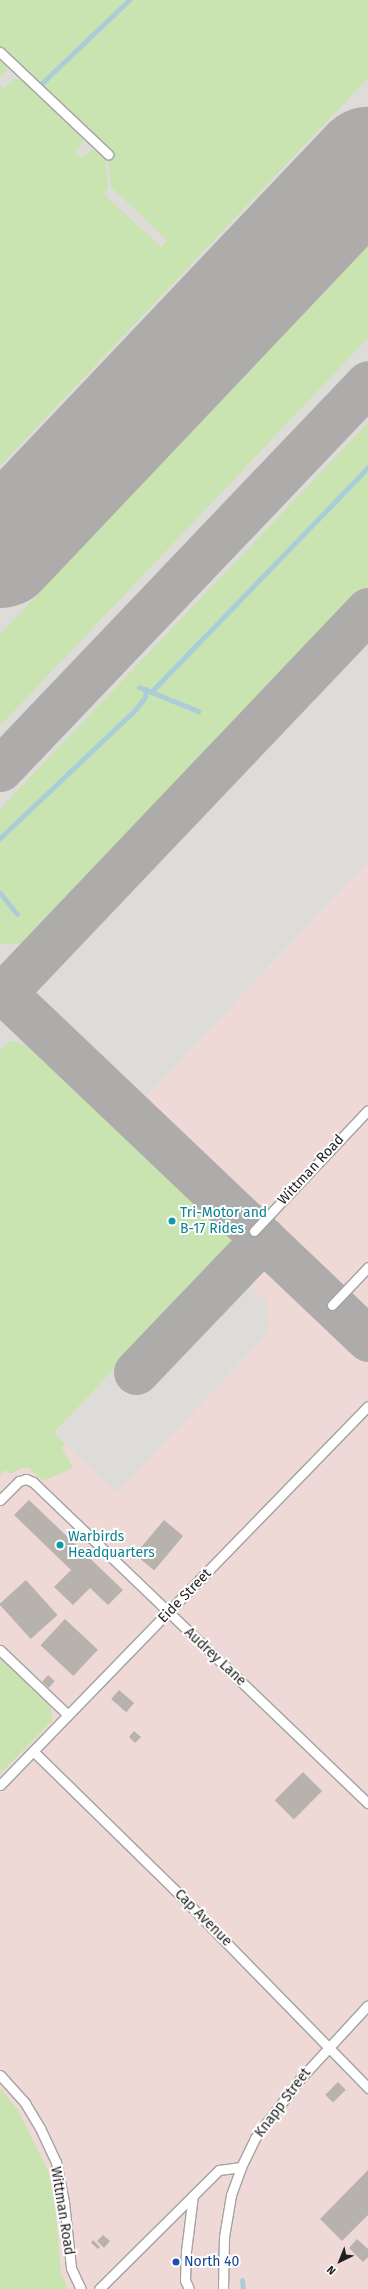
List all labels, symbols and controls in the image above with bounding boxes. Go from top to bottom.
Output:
street label: Wittman Road [274,1132,348,1208]
place label: Tri-Motor and B-17 Rides [180,1205,267,1238]
marker: Tri-Motor and B-17 Rides [167,1216,177,1226]
place label: Warbirds Headquarters [68,1529,155,1562]
marker: Warbirds Headquarters [55,1540,65,1550]
street label: Eide Street [155,1565,215,1627]
street label: Audrey Lane [181,1624,249,1690]
street label: Cap Avenue [171,1886,235,1950]
street label: Knapp Street [251,2065,315,2141]
street label: Wittman Road [47,2166,77,2256]
north arrow [320,2241,360,2281]
place label: North 40 [184,2254,239,2270]
marker: North 40 [171,2257,181,2267]
text: N [324,2263,339,2277]

